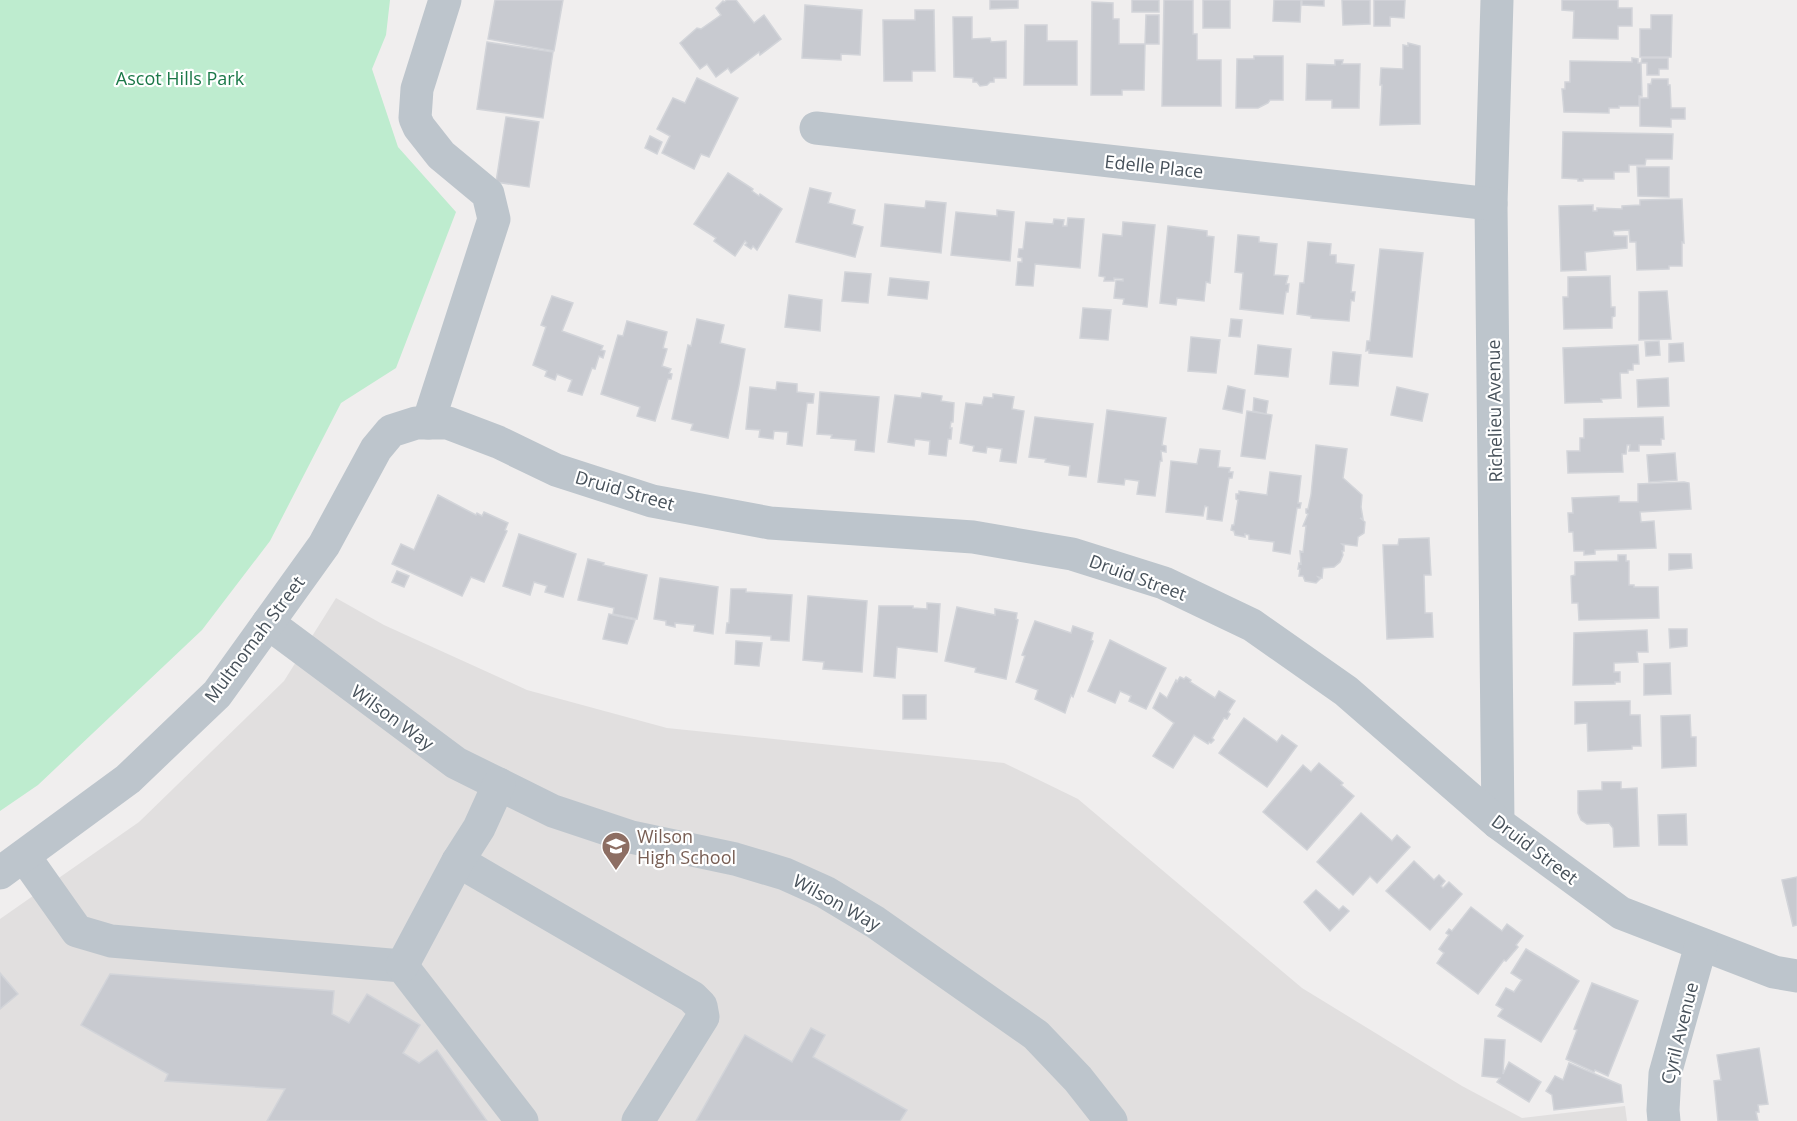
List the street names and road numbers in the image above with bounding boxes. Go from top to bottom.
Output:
street label: Edelle Place [1103,149,1205,183]
street label: Richelieu Avenue [1481,339,1507,483]
street label: Druid Street [573,464,677,516]
street label: Druid Street [1086,548,1190,606]
street label: Multnomah Street [198,571,310,707]
street label: Wilson Way [347,679,440,756]
street label: Druid Street [1487,809,1583,889]
street label: Wilson Way [789,868,886,936]
street label: Cyril Avenue [1655,980,1703,1086]

